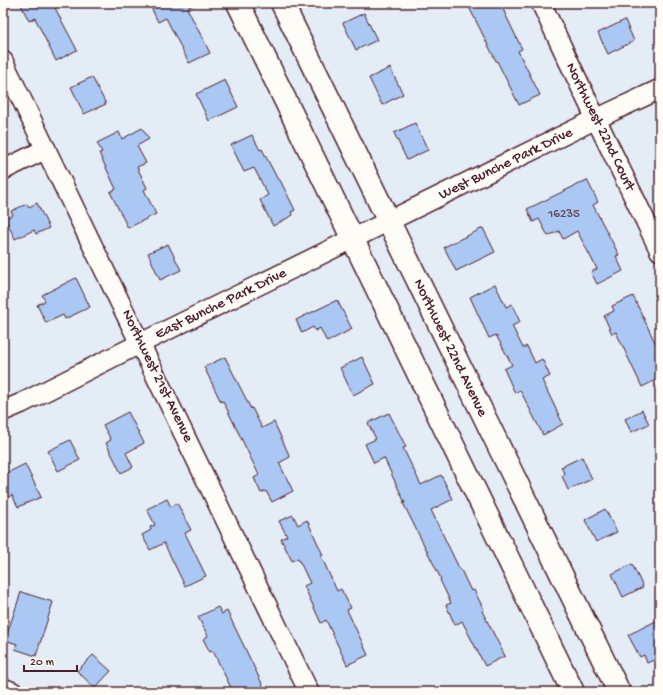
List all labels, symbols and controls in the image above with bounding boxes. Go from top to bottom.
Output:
street label: Northwest 22nd Court [561,60,640,196]
street label: West Bunche Park Drive [436,124,576,204]
house number: 16235 [547,207,580,222]
street label: East Bunche Park Drive [152,264,290,344]
street label: Northwest 22nd Avenue [409,276,491,420]
street label: Northwest 21st Avenue [117,307,197,445]
scale bar [24,647,77,673]
text: 20 m [30,656,55,670]

